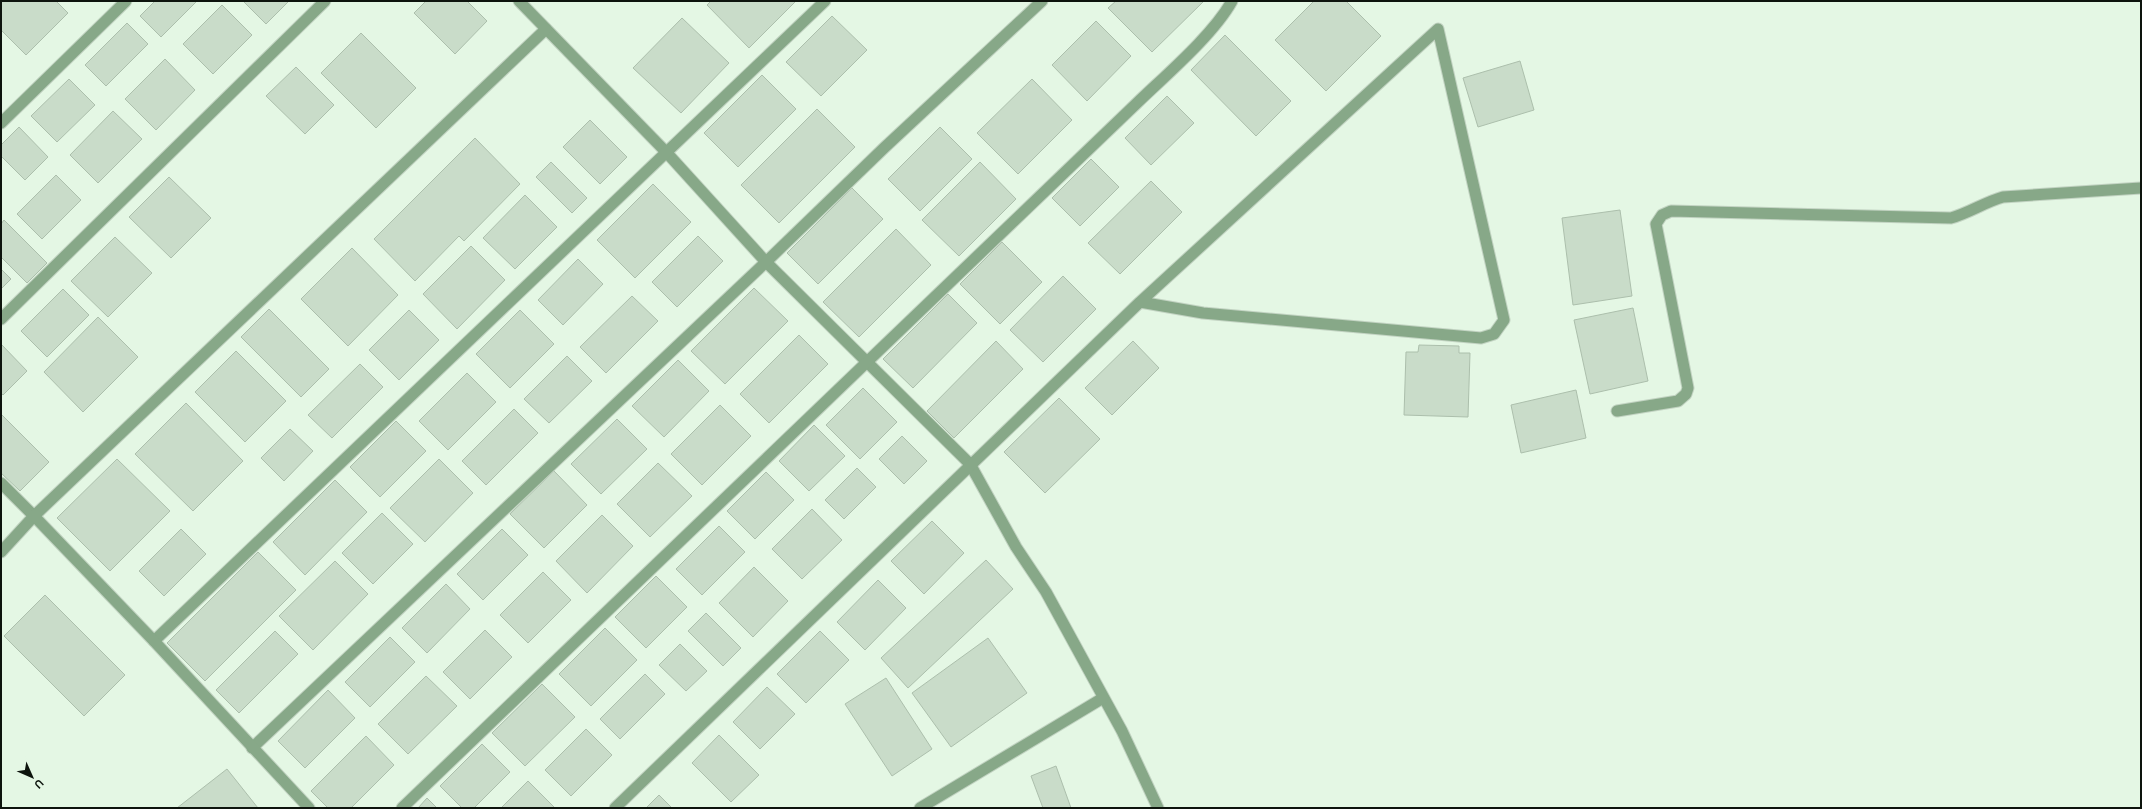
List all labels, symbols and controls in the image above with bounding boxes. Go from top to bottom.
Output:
north arrow [12,757,52,797]
text: U [31,776,46,791]

